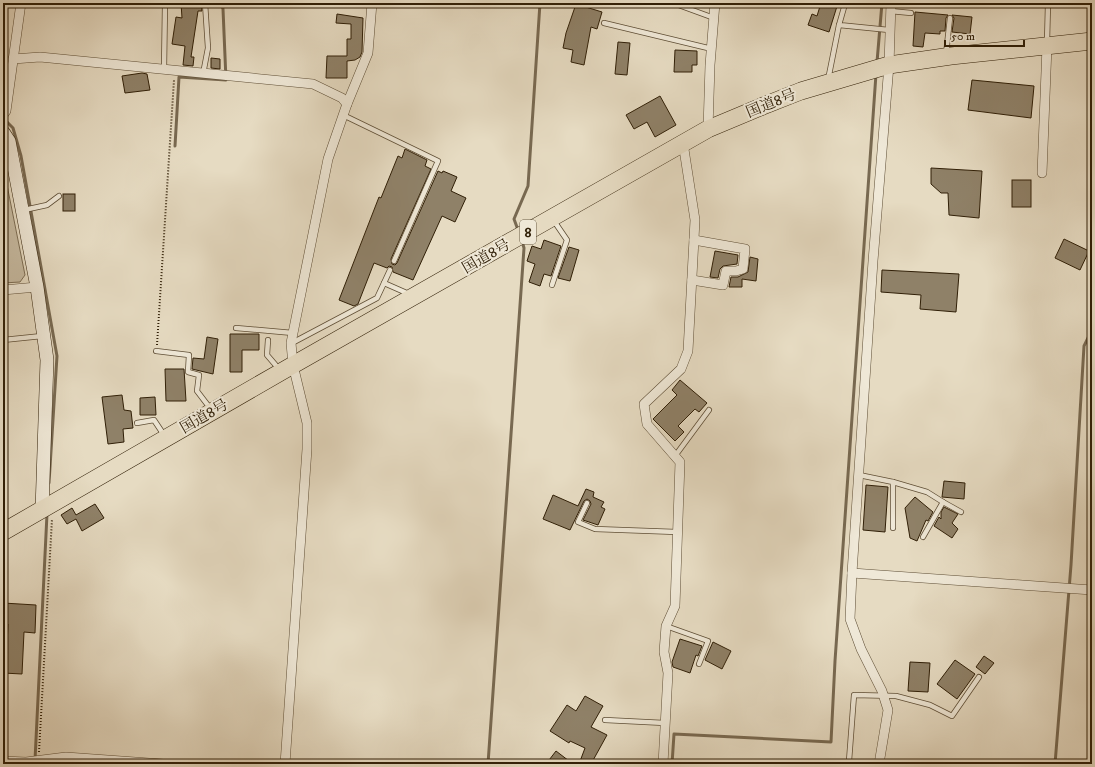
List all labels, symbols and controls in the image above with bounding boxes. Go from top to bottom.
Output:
scale bar [945,22,1024,48]
text: 50 m [951,29,975,44]
street label: 国道8号 [743,85,799,122]
road number: 8 [520,220,536,244]
street label: 国道8号 [459,235,514,278]
street label: 国道8号 [177,395,232,438]

